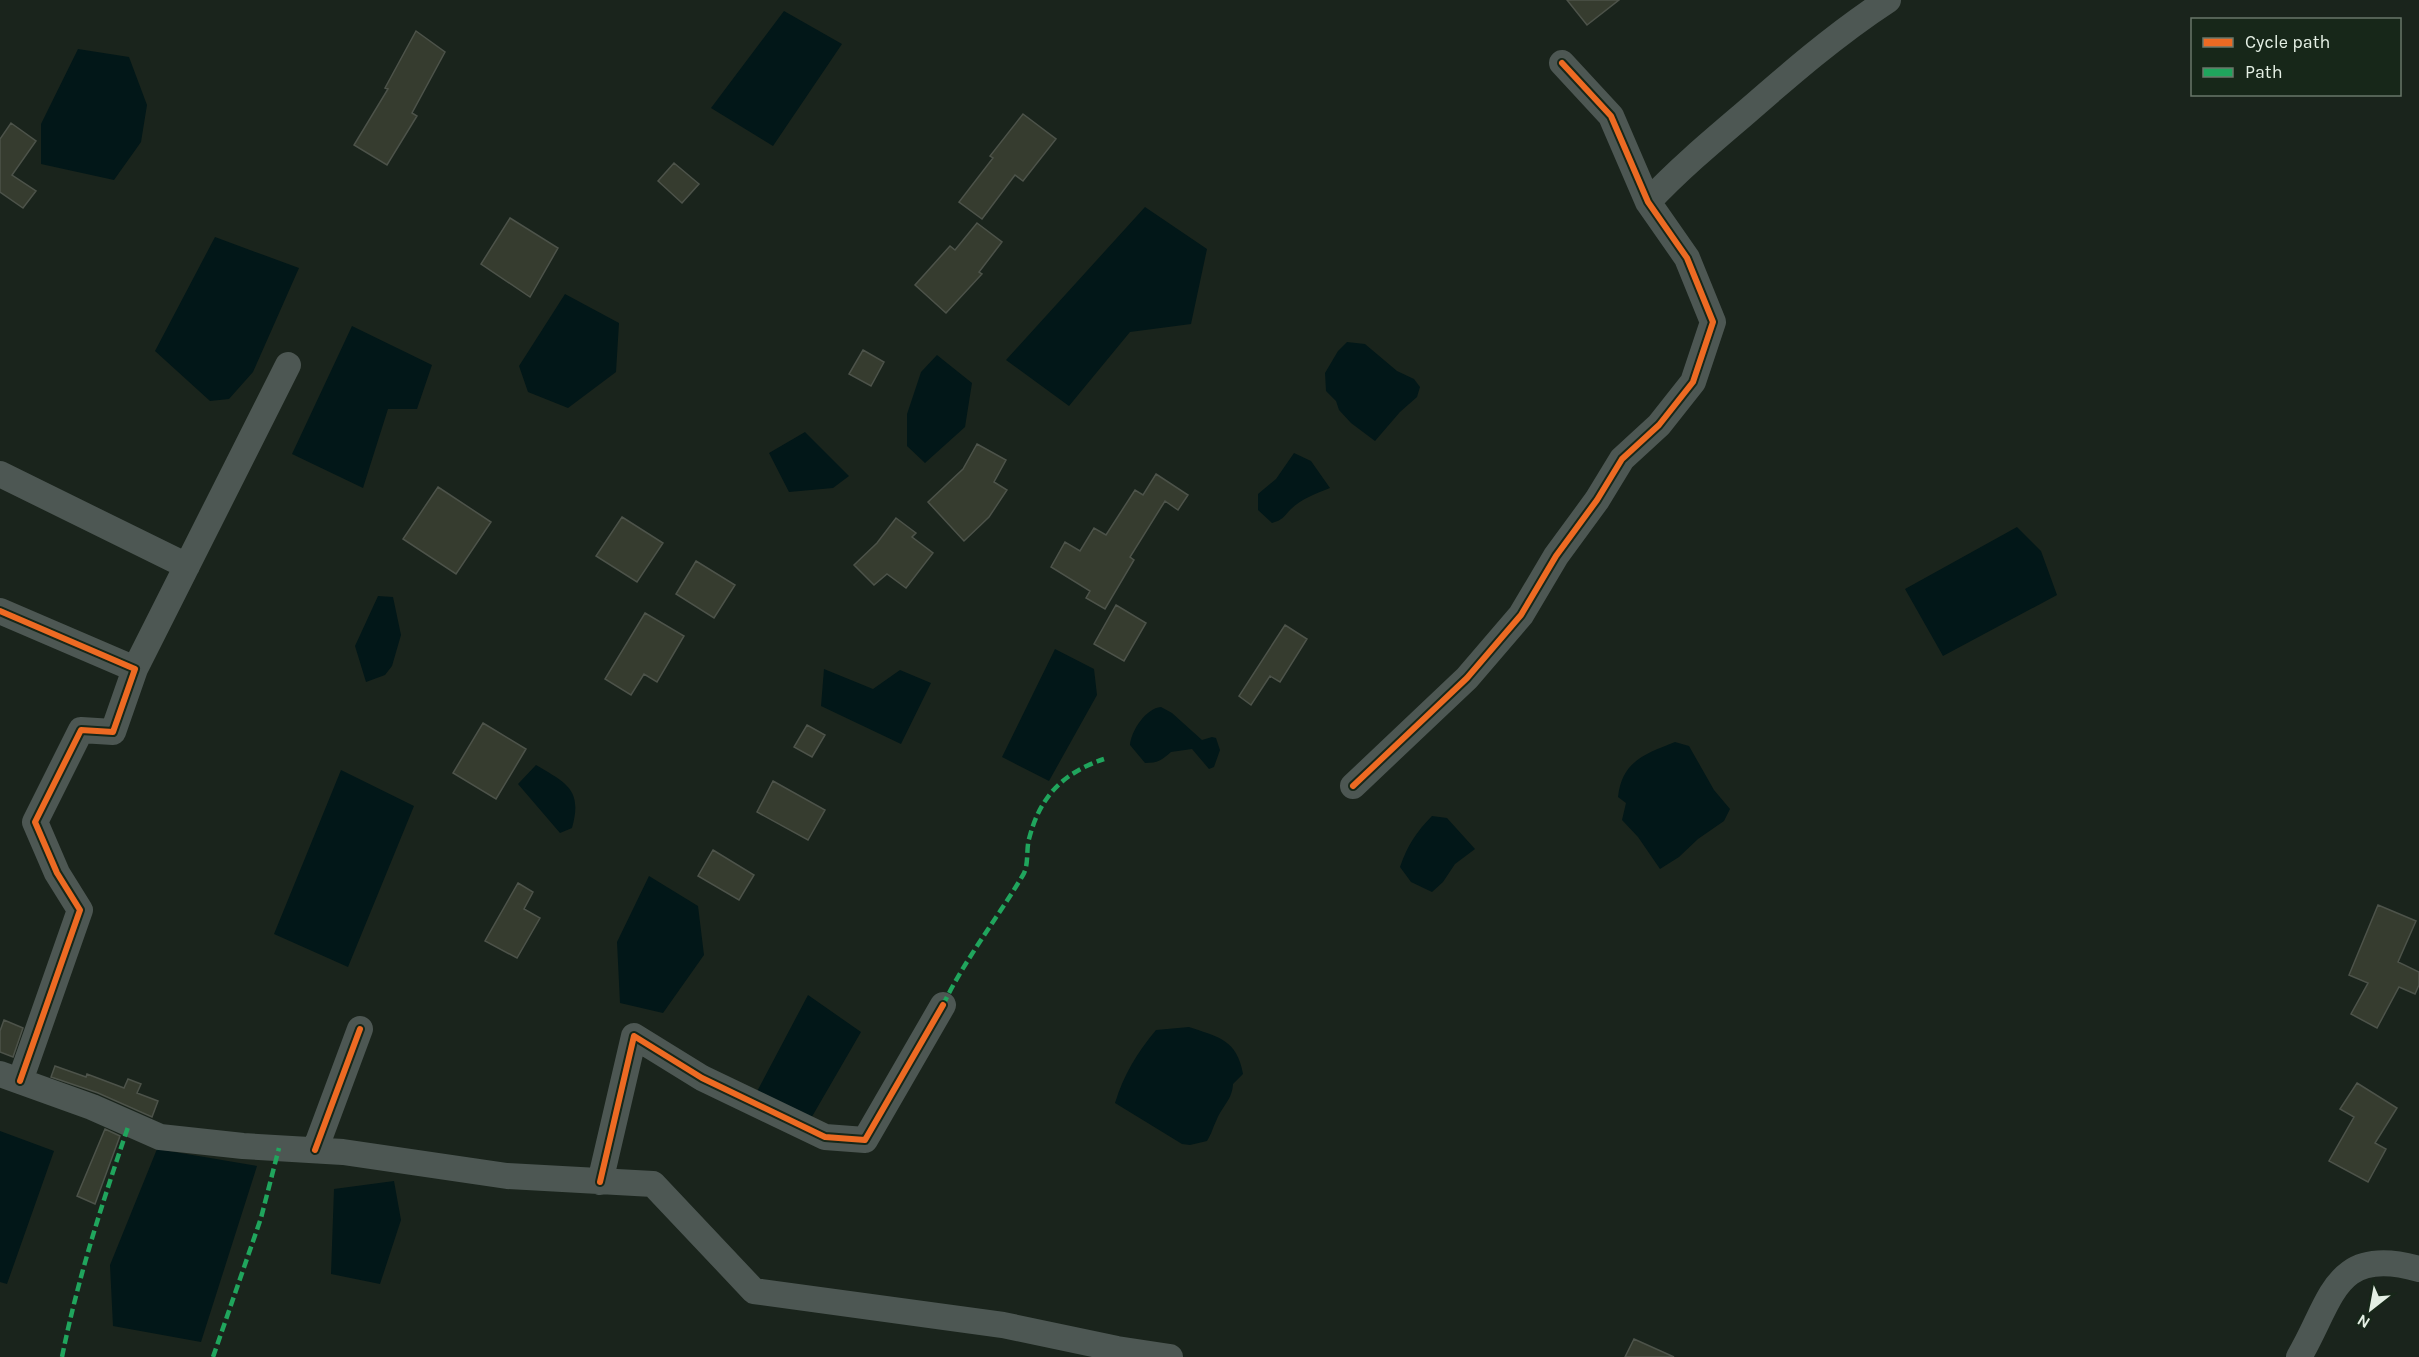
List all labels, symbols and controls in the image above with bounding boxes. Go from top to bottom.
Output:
legend [2191,18,2401,96]
text: Cycle path [2245,31,2330,53]
text: Path [2245,61,2283,83]
north arrow [2341,1279,2401,1339]
text: N [2354,1310,2373,1333]

